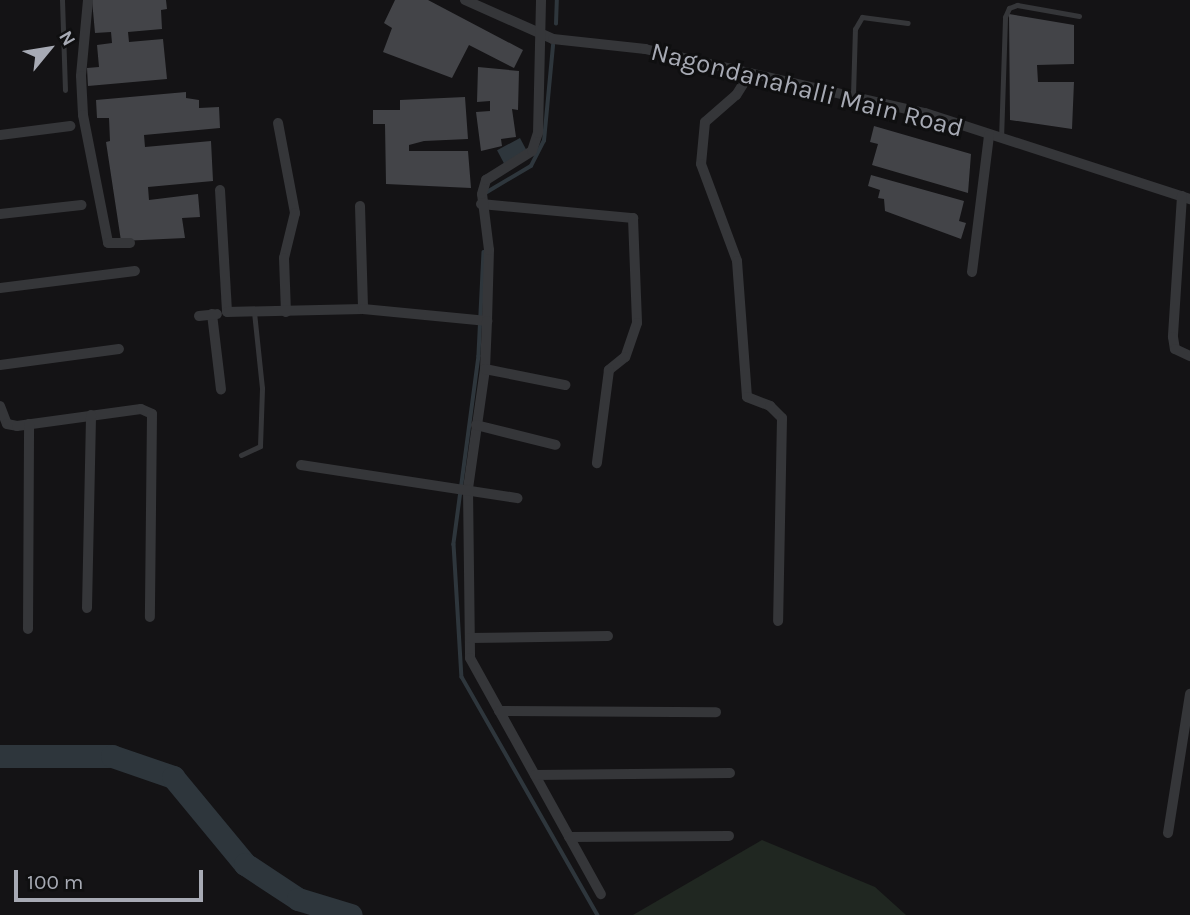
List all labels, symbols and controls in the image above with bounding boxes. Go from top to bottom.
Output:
north arrow [14,14,84,84]
text: N [54,27,80,50]
street label: Nagondanahalli Main Road [648,36,966,144]
scale bar [18,856,206,900]
text: 100 m [27,870,84,894]

